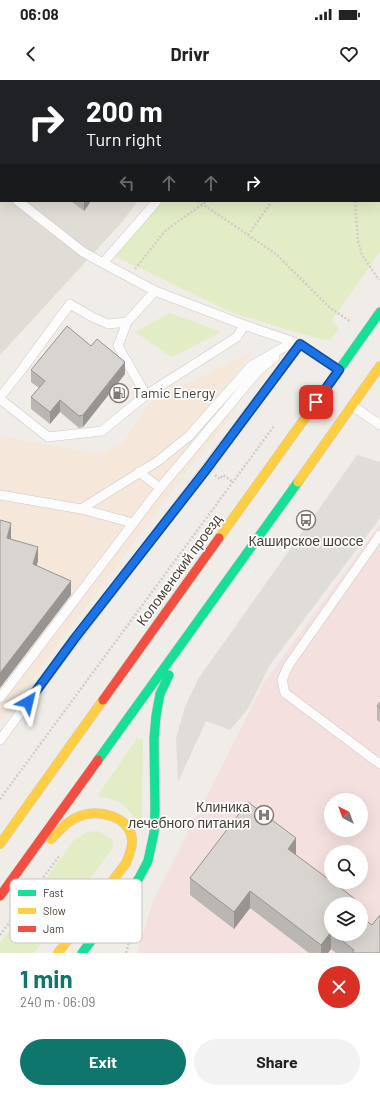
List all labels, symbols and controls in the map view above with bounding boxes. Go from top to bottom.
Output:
text: 06:08 [20,5,59,23]
icon: back [20,43,42,65]
text: Drivr [171,43,209,65]
icon: heart [338,43,360,65]
text: 200 m [86,94,163,128]
icon: right [20,96,72,148]
text: Turn right [86,128,162,150]
icon: left [116,172,138,194]
icon: ahead [158,172,180,194]
icon: ahead [200,172,222,194]
icon: right [242,172,264,194]
fuel station icon: Tamic Energy [108,382,130,404]
place label: Tamic Energy [133,384,216,401]
pin [299,385,333,419]
icon: arrive [305,391,327,413]
bus stop icon: Каширское шоссе [295,509,317,531]
street label: Коломенский проезд [133,511,225,629]
place label: Каширское шоссе [248,532,364,549]
position arrow [7,681,49,723]
north arrow [324,793,368,837]
map controls [324,793,368,941]
place label: Клиника лечебного питания [128,798,250,831]
hospital icon: Клиника лечебного питания [253,804,275,826]
button: search [324,845,368,889]
legend [10,879,142,943]
text: Fast [43,886,64,899]
button: layers [324,897,368,941]
text: Slow [43,904,66,917]
text: Jam [43,922,64,935]
text: 1 min [20,964,73,993]
button: close [318,966,360,1008]
text: 240 m · 06:09 [20,994,95,1010]
button: Exit [20,1039,186,1085]
button: Share [194,1039,360,1085]

